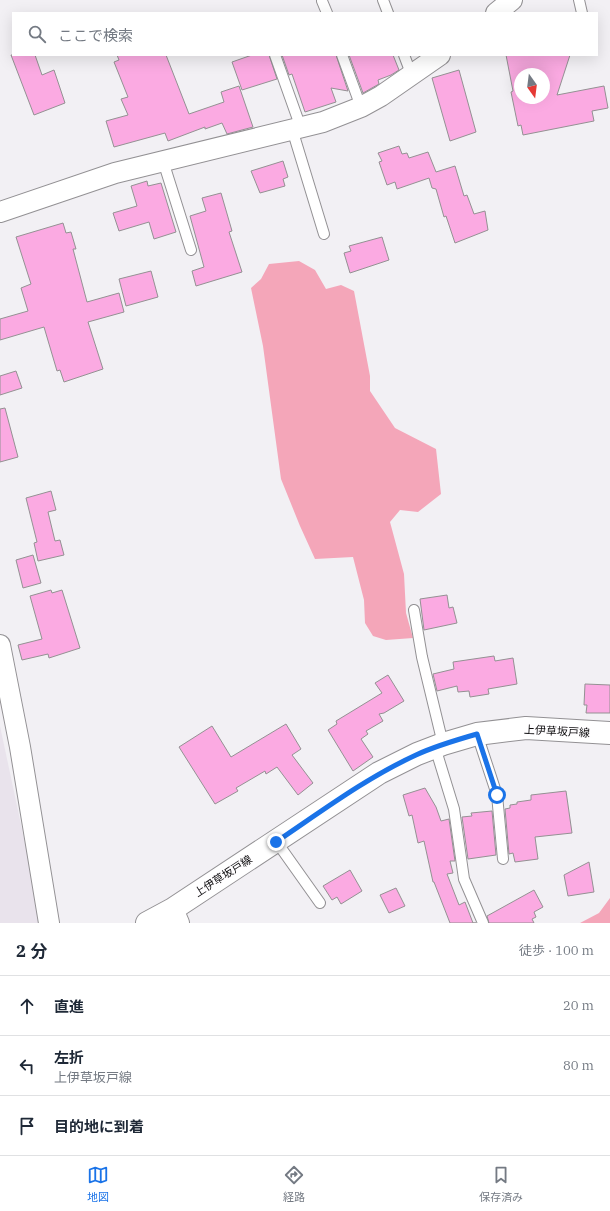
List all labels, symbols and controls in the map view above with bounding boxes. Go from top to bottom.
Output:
search box [12,12,598,56]
icon: search [26,23,48,45]
text: ここで検索 [58,26,133,45]
north arrow [514,68,550,104]
street label: 上伊草坂戸線 [524,722,590,740]
route start [488,786,506,804]
route end [267,833,285,851]
street label: 上伊草坂戸線 [192,852,254,900]
text: 2 分 [16,940,47,962]
text: 徒歩 · 100 m [519,942,594,959]
icon: ahead [16,995,38,1017]
text: 直進 [54,997,84,1016]
text: 20 m [563,997,594,1014]
text: 左折 [54,1048,84,1067]
icon: left [16,1055,38,1077]
text: 80 m [563,1057,594,1074]
text: 上伊草坂戸線 [54,1069,132,1086]
icon: arrive [16,1115,38,1137]
text: 目的地に到着 [54,1117,144,1136]
tab: 地図 [87,1164,109,1204]
tab: 経路 [283,1164,305,1204]
tab: 保存済み [479,1164,523,1204]

